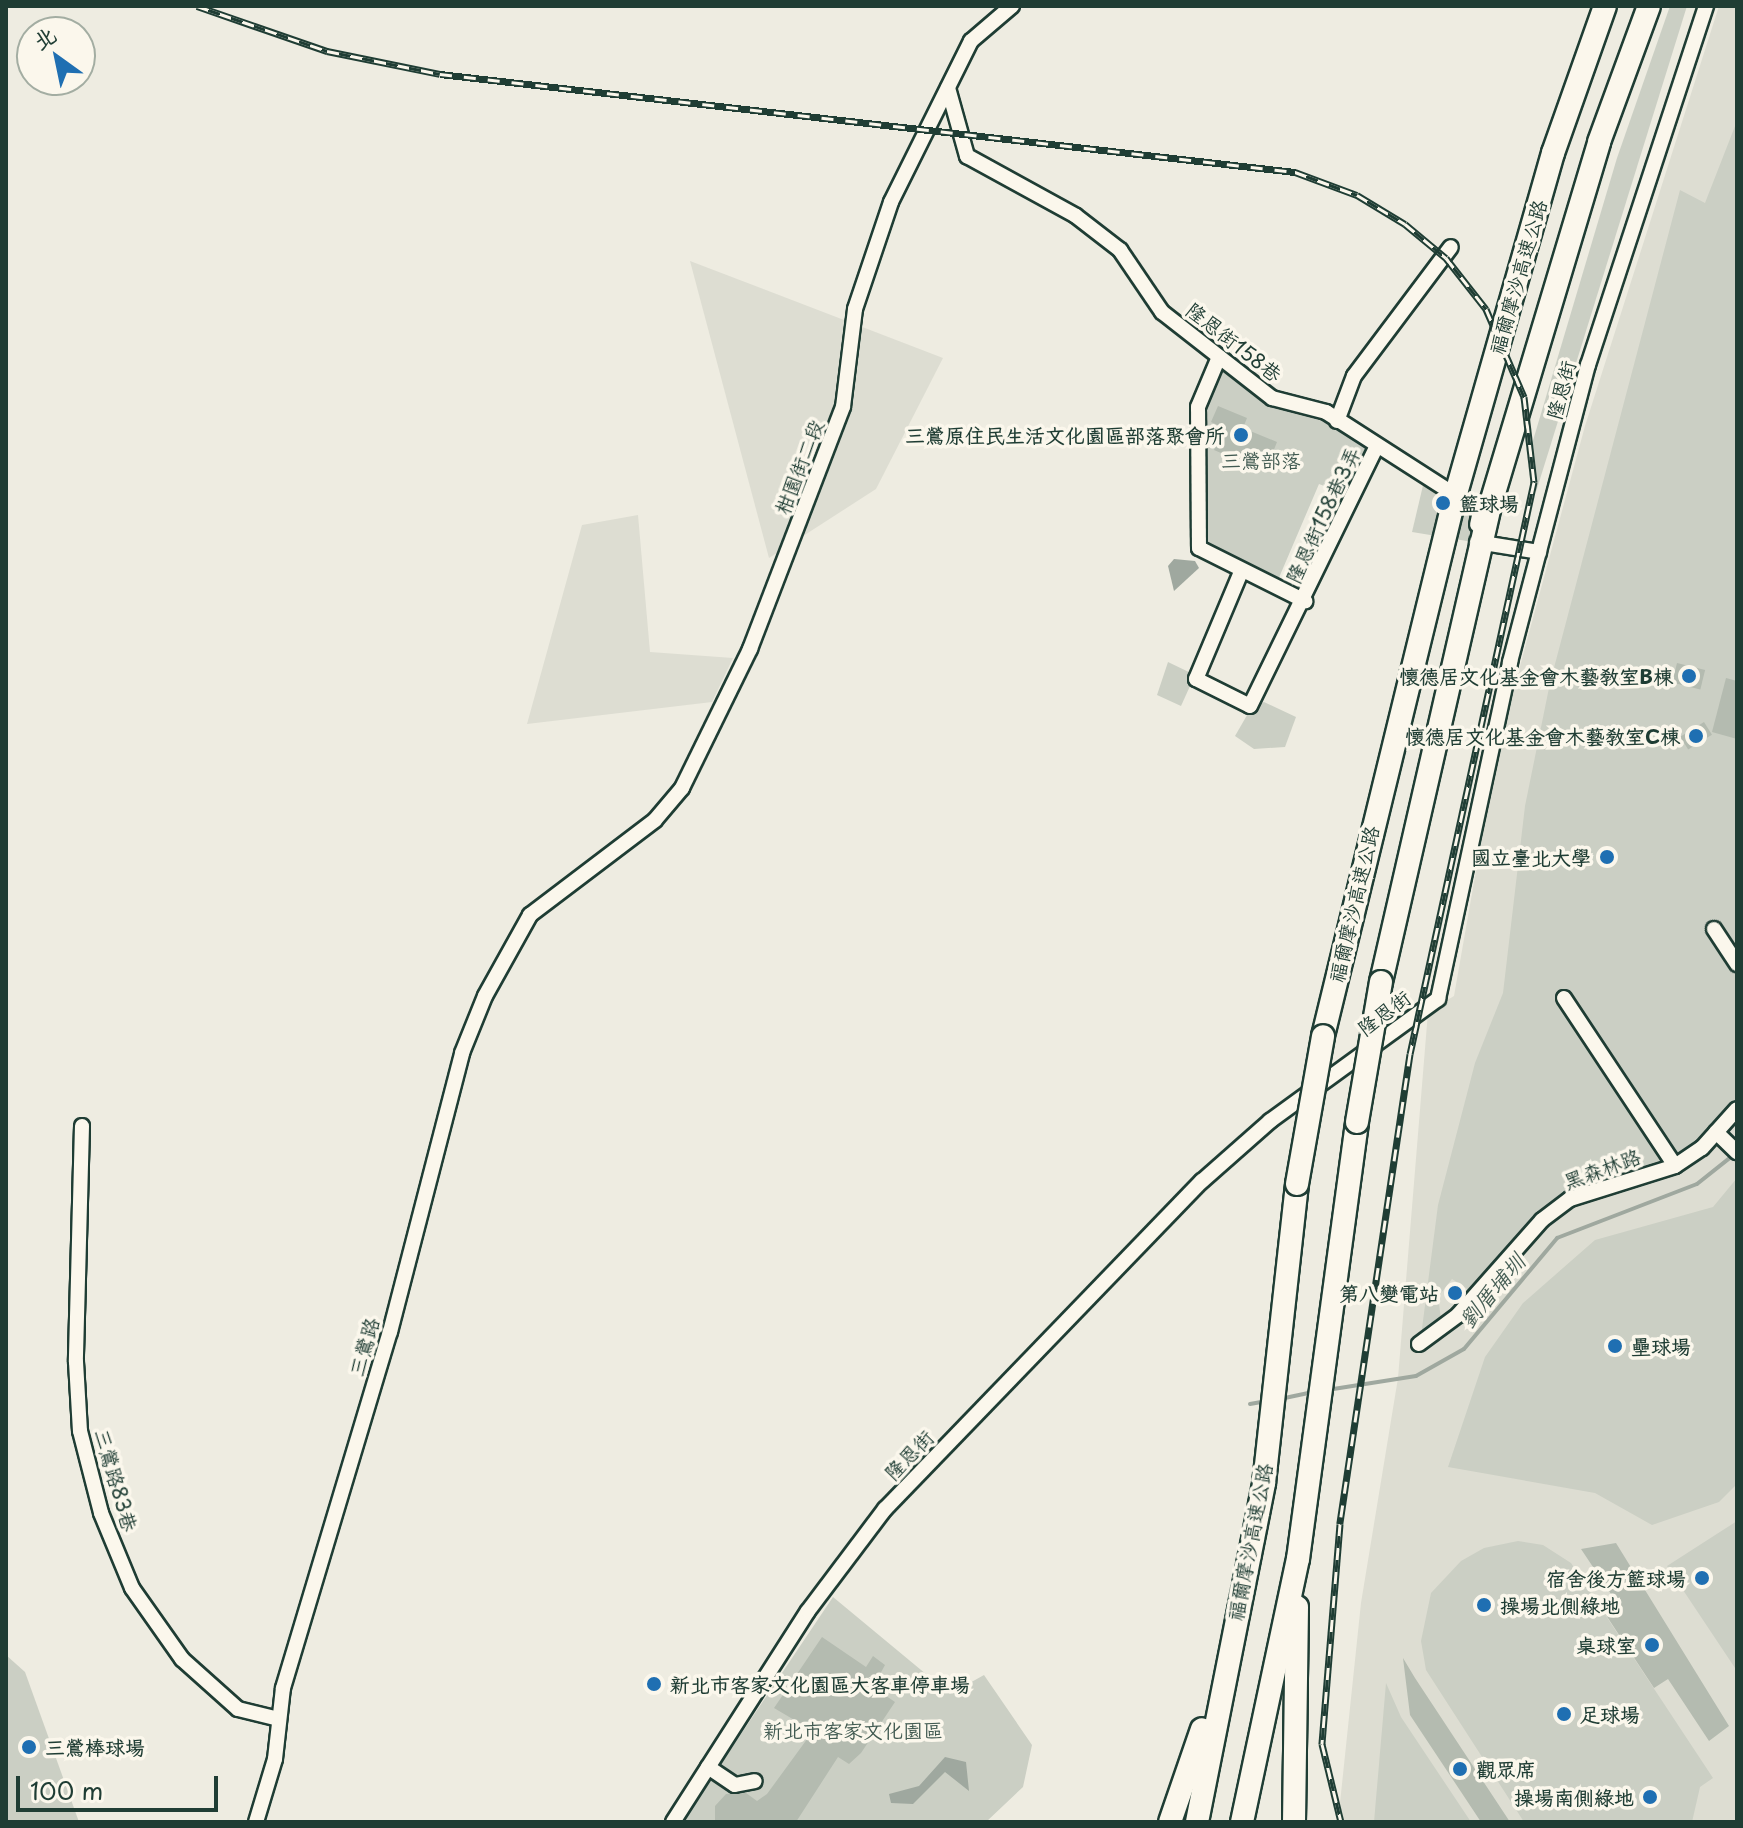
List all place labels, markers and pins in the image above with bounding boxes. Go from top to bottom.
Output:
place label: 三鶯原住民生活文化園區部落聚會所 [905,423,1225,447]
marker: 三鶯原住民生活文化園區部落聚會所 [1232,426,1250,444]
place label: 籃球場 [1459,491,1519,515]
marker: 籃球場 [1434,494,1452,512]
place label: 懷德居文化基金會木藝教室B棟 [1399,664,1673,688]
marker: 懷德居文化基金會木藝教室B棟 [1680,667,1698,685]
place label: 懷德居文化基金會木藝教室C棟 [1405,724,1680,748]
marker: 懷德居文化基金會木藝教室C棟 [1687,727,1705,745]
place label: 國立臺北大學 [1471,845,1591,869]
marker: 國立臺北大學 [1598,848,1616,866]
place label: 第八變電站 [1339,1281,1439,1305]
marker: 第八變電站 [1446,1284,1464,1302]
place label: 壘球場 [1631,1334,1691,1358]
marker: 壘球場 [1606,1337,1624,1355]
place label: 宿舍後方籃球場 [1546,1566,1686,1590]
marker: 宿舍後方籃球場 [1693,1569,1711,1587]
place label: 操場北側綠地 [1500,1593,1620,1617]
marker: 操場北側綠地 [1475,1596,1493,1614]
place label: 桌球室 [1576,1633,1636,1657]
marker: 桌球室 [1643,1636,1661,1654]
place label: 新北市客家文化園區大客車停車場 [670,1672,970,1696]
marker: 新北市客家文化園區大客車停車場 [645,1675,663,1693]
place label: 足球場 [1580,1702,1640,1726]
marker: 足球場 [1555,1705,1573,1723]
place label: 三鶯棒球場 [45,1735,145,1759]
marker: 三鶯棒球場 [20,1738,38,1756]
place label: 觀眾席 [1476,1757,1536,1781]
marker: 觀眾席 [1451,1760,1469,1778]
place label: 操場南側綠地 [1514,1785,1634,1809]
marker: 操場南側綠地 [1641,1788,1659,1806]

